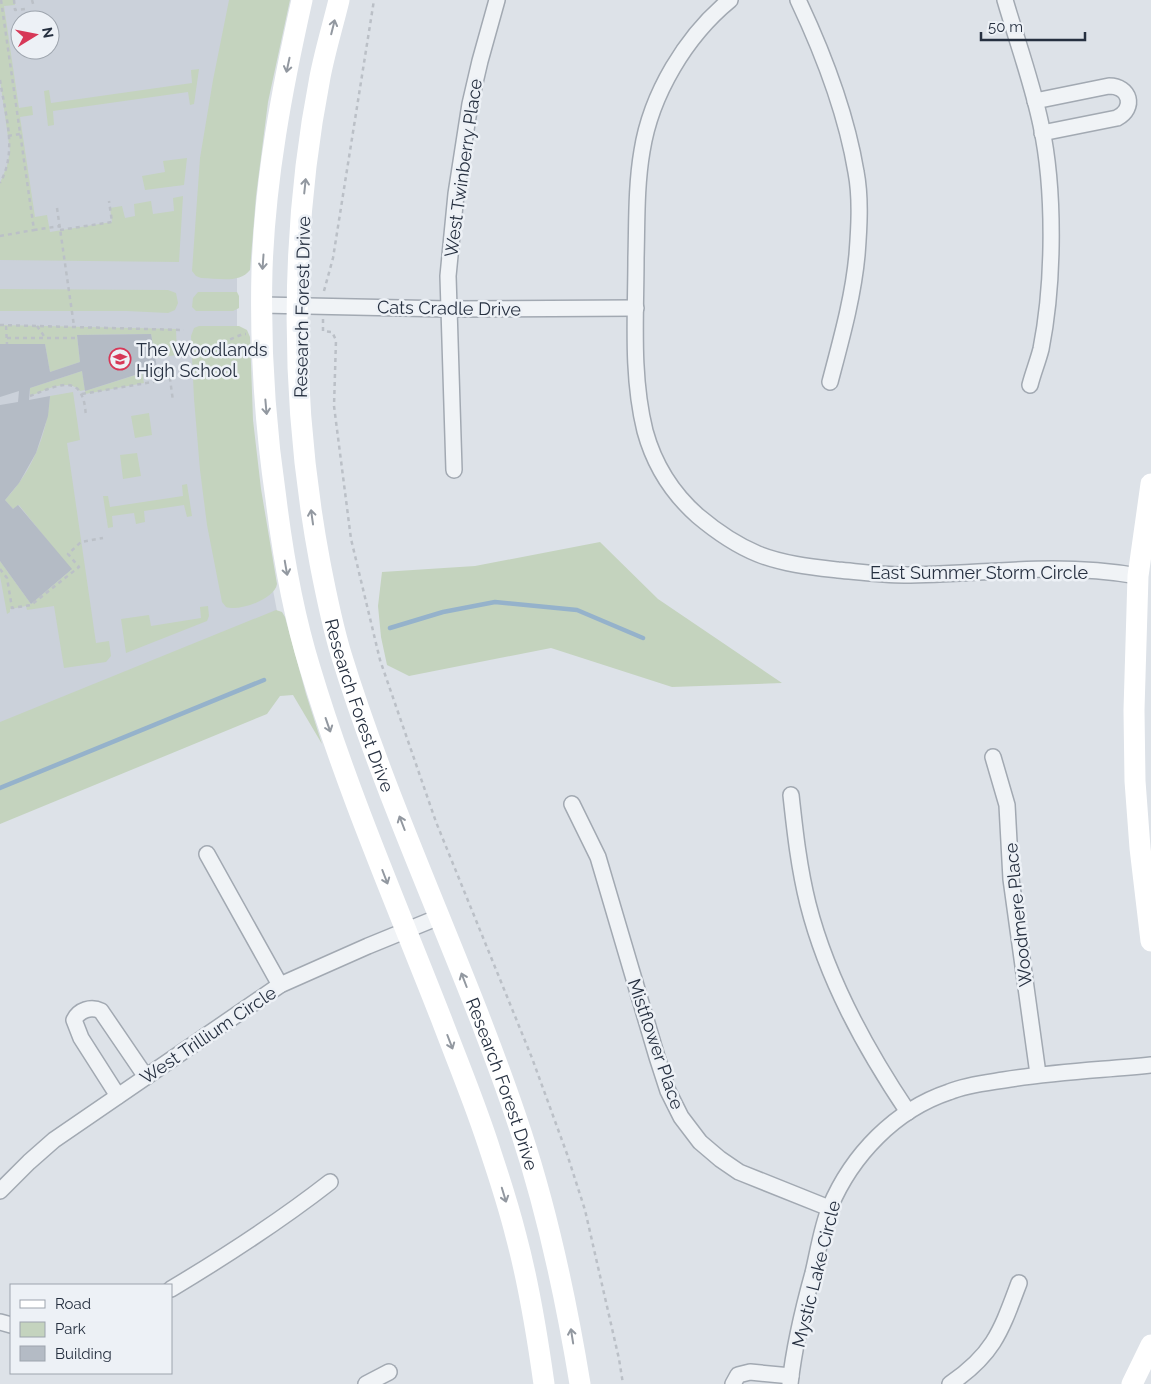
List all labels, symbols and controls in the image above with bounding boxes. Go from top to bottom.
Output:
north arrow [10,10,60,60]
scale bar [981,10,1085,42]
text: 50 m [988,18,1023,36]
one-way arrow [329,19,338,35]
text: N [39,26,57,39]
one-way arrow [282,56,292,72]
street label: West Twinberry Place [440,77,486,259]
one-way arrow [300,179,310,195]
street label: Research Forest Drive [290,216,314,398]
one-way arrow [258,254,268,270]
street label: Cats Cradle Drive [377,296,522,320]
place label: The Woodlands High School [136,339,268,381]
school or university icon: The Woodlands High School [108,347,132,371]
one-way arrow [261,398,270,414]
one-way arrow [307,509,317,525]
one-way arrow [282,559,292,575]
street label: East Summer Storm Circle [870,562,1089,583]
street label: Research Forest Drive [321,616,399,795]
one-way arrow [324,716,333,732]
one-way arrow [397,816,407,831]
street label: Woodmere Place [1000,841,1036,988]
one-way arrow [381,868,390,884]
one-way arrow [459,973,468,988]
street label: Mistflower Place [624,976,688,1113]
street label: West Trillium Circle [136,981,280,1088]
street label: Research Forest Drive [462,994,543,1173]
one-way arrow [446,1033,455,1049]
one-way arrow [500,1186,509,1202]
street label: Mystic Lake Circle [788,1198,845,1350]
legend [10,1284,172,1374]
text: Road [55,1295,91,1313]
text: Park [55,1320,86,1338]
one-way arrow [567,1328,577,1344]
text: Building [55,1345,112,1363]

